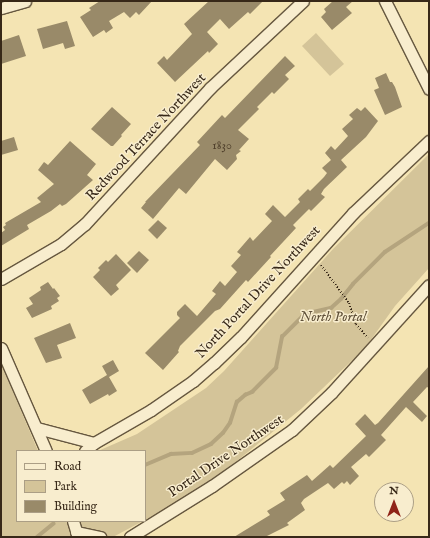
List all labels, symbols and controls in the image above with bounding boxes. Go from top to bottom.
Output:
street label: Redwood Terrace Northwest [83,70,209,204]
house number: 1830 [212,139,232,153]
street label: North Portal Drive Northwest [192,222,324,362]
park label: North Portal [300,309,366,325]
street label: Portal Drive Northwest [165,411,287,501]
legend [16,450,146,522]
text: Road [54,459,81,474]
text: Park [54,479,77,494]
north arrow [374,482,414,522]
text: N [389,484,399,498]
text: Building [54,499,97,514]

